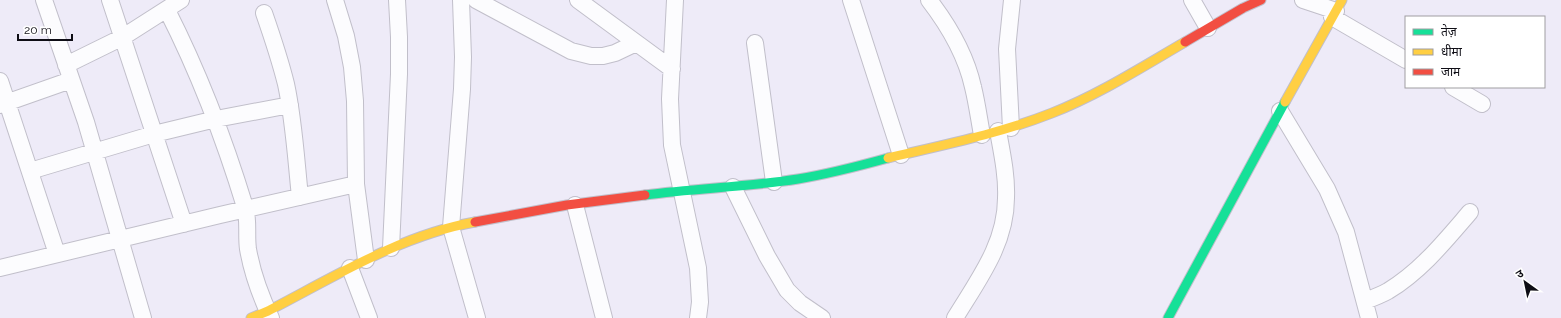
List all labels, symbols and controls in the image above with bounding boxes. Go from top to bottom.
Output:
scale bar [18,16,72,42]
legend [1405,16,1545,88]
text: 20 m [24,23,52,37]
text: तेज़ [1441,24,1458,39]
text: धीमा [1441,44,1463,59]
text: जाम [1441,65,1461,79]
north arrow [1505,262,1545,302]
text: उ [1514,267,1527,281]

